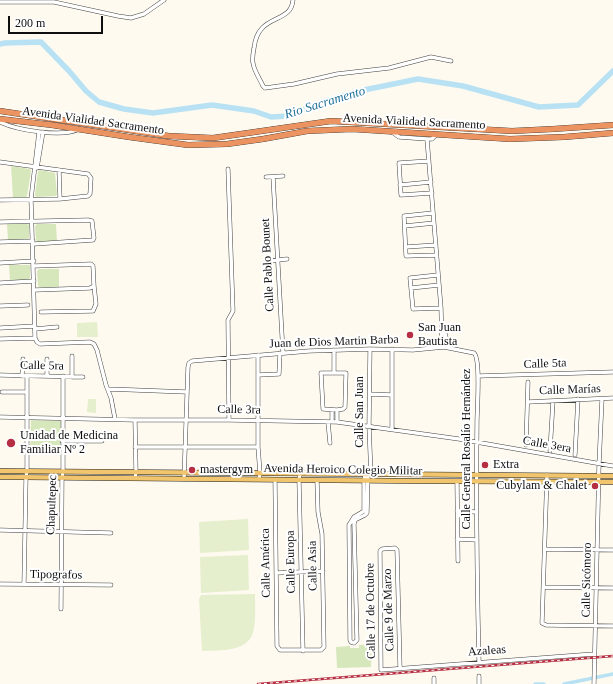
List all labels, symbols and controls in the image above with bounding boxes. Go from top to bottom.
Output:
scale bar [10,8,105,34]
text: 200 m [15,16,45,30]
water label: Rio Sacramento [283,83,367,123]
street label: Avenida Vialidad Sacramento [21,104,165,138]
street label: Avenida Vialidad Sacramento [342,111,486,133]
street label: Calle Pablo Bounet [258,218,278,312]
place label: San Juan Bautista [418,321,461,349]
marker: San Juan Bautista [405,330,415,340]
street label: Juan de Dios Martin Barba [269,333,399,351]
street label: Calle 5ta [523,356,567,372]
street label: Calle 5ra [20,358,64,374]
street label: Calle General Rosalío Hernández [460,369,474,529]
street label: Calle San Juan [353,376,367,448]
street label: Calle Marías [539,382,601,398]
street label: Calle 3ra [217,402,261,418]
place label: Unidad de Medicina Familiar Nº 2 [20,429,118,457]
street label: Calle 3era [522,434,572,456]
marker: Unidad de Medicina Familiar Nº 2 [5,437,17,449]
place label: Extra [493,458,519,472]
marker: Extra [480,460,490,470]
street label: Avenida Heroico Colegio Militar [264,461,422,479]
place label: mastergym [200,463,253,477]
marker: mastergym [187,465,197,475]
street label: Chapultepec [44,475,60,535]
place label: Cubylam & Chalet [496,479,587,493]
marker: Cubylam & Chalet [590,481,600,491]
street label: Calle América [258,528,274,598]
street label: Calle Europa [283,530,299,594]
street label: Calle Asia [305,541,321,591]
street label: Calle Sicómoro [579,542,595,618]
street label: Calle 17 de Octubre [363,563,379,659]
street label: Tipografos [30,567,82,583]
street label: Calle 9 de Marzo [380,568,398,652]
street label: Azaleas [468,642,506,660]

